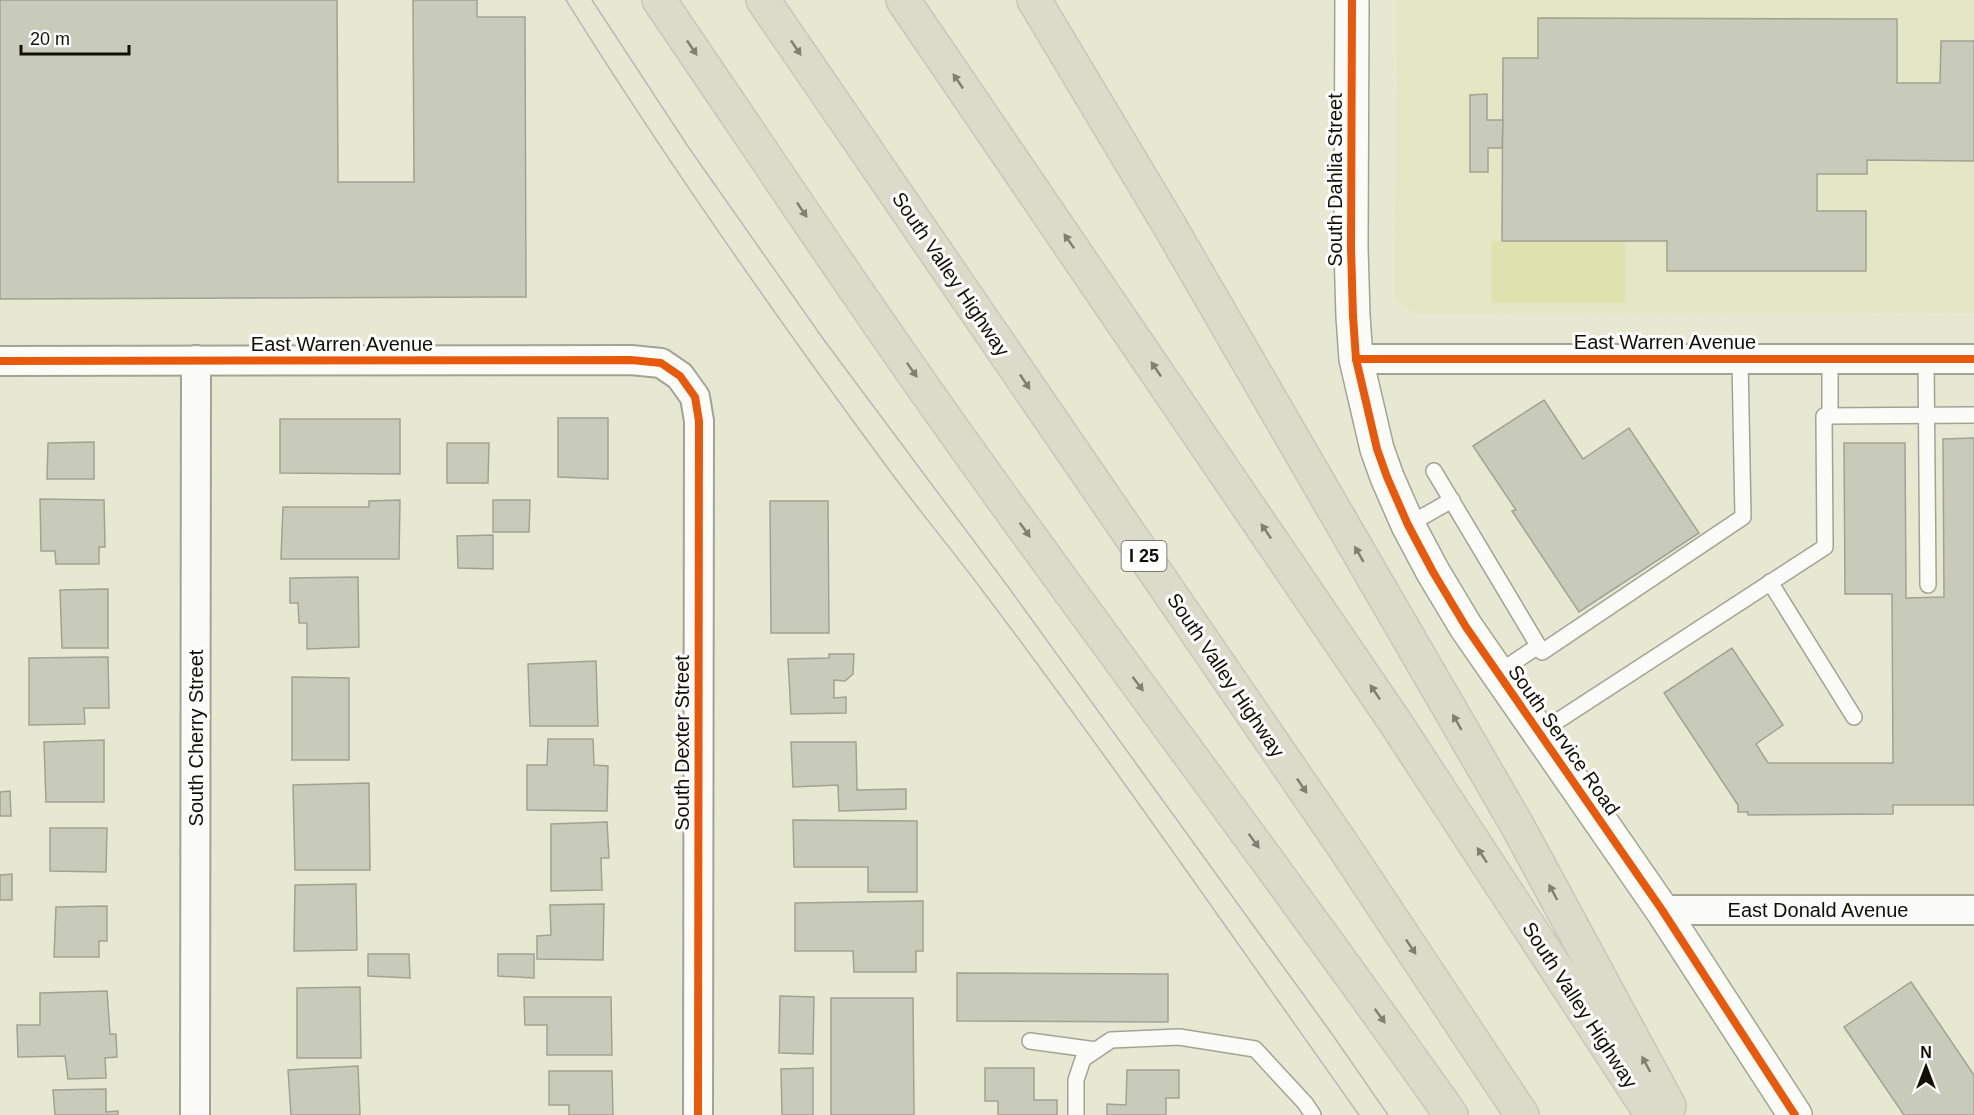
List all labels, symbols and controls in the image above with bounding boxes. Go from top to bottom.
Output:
scale bar [21,18,129,56]
text: 20 m [30,29,70,49]
one-way arrow [686,40,698,56]
one-way arrow [790,40,802,56]
one-way arrow [952,73,964,89]
street label: South Dahlia Street [1324,93,1346,267]
street label: South Valley Highway [888,188,1014,360]
one-way arrow [796,201,808,217]
one-way arrow [1063,234,1075,250]
street label: East Warren Avenue [1574,331,1756,353]
street label: East Warren Avenue [251,333,433,355]
one-way arrow [906,362,918,378]
one-way arrow [1150,362,1162,378]
one-way arrow [1019,374,1031,390]
one-way arrow [1019,521,1031,537]
one-way arrow [1260,523,1272,539]
road number: I 25 [1122,541,1166,571]
one-way arrow [1354,546,1365,562]
street label: South Valley Highway [1163,589,1289,761]
street label: South Cherry Street [185,649,207,826]
street label: South Dexter Street [671,655,693,831]
street label: South Service Road [1504,661,1624,819]
one-way arrow [1131,677,1143,692]
one-way arrow [1370,684,1381,700]
one-way arrow [1453,714,1463,731]
one-way arrow [1296,777,1308,793]
one-way arrow [1248,832,1260,848]
one-way arrow [1477,847,1488,863]
one-way arrow [1548,883,1558,900]
street label: East Donald Avenue [1728,899,1908,921]
street label: South Valley Highway [1518,918,1642,1092]
one-way arrow [1405,939,1416,955]
one-way arrow [1374,1008,1386,1023]
north arrow [1896,1037,1956,1097]
text: N [1920,1044,1932,1061]
one-way arrow [1641,1055,1651,1072]

